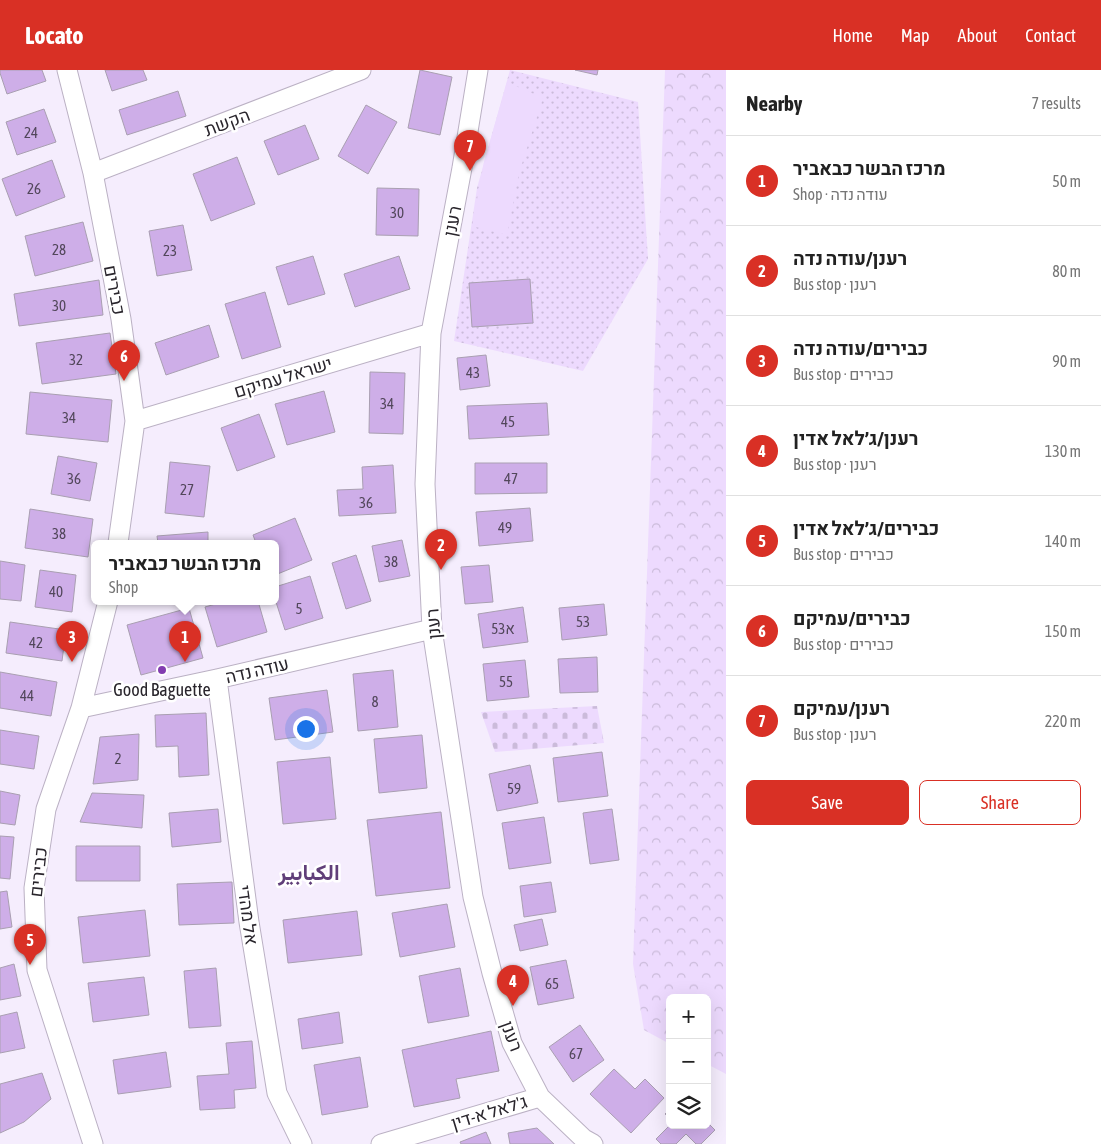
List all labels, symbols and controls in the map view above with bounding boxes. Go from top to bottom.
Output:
text: Locato [25,22,84,49]
text: Home [833,25,873,46]
text: Map [901,25,930,46]
text: About [958,25,997,46]
text: Contact [1025,25,1076,46]
text: Nearby [746,91,802,115]
text: 7 results [1031,94,1081,112]
street label: הקשת [201,104,253,140]
house number: 24 [24,124,38,141]
pin: 7 [454,130,486,171]
text: מרכז הבשר כבאביר [793,157,946,179]
text: 1 [758,172,766,190]
text: 50 m [1052,172,1081,190]
house number: 26 [27,180,41,197]
text: Shop · עודה נדה [793,185,888,203]
house number: 30 [390,204,404,221]
street label: רענן [439,204,465,238]
house number: 28 [52,241,66,258]
house number: 23 [163,242,177,259]
text: רענן/עודה נדה [793,247,907,269]
text: 2 [758,262,766,280]
text: 80 m [1052,262,1081,280]
street label: כבירים [100,263,130,317]
text: Bus stop · רענן [793,275,877,293]
house number: 30 [52,297,66,314]
text: כבירים/עודה נדה [793,337,928,359]
pin: 6 [108,340,140,381]
house number: 32 [69,351,83,368]
street label: ישראל עמיקם [231,352,335,402]
text: 3 [758,352,766,370]
text: 90 m [1052,352,1081,370]
house number: 43 [466,364,480,381]
text: Bus stop · כבירים [793,365,894,383]
house number: 34 [380,395,394,412]
house number: 34 [62,409,76,426]
house number: 45 [501,413,515,430]
text: רענן/ג׳לאל אדין [793,427,918,449]
text: 4 [758,442,766,460]
text: 130 m [1045,442,1081,460]
text: Bus stop · רענן [793,455,877,473]
house number: 36 [67,470,81,487]
house number: 47 [504,470,518,487]
house number: 27 [180,481,194,498]
house number: 36 [359,494,373,511]
text: כבירים/ג׳לאל אדין [793,517,939,539]
house number: 49 [498,519,512,536]
house number: 38 [52,525,66,542]
pin: 2 [425,529,457,570]
text: 5 [758,532,766,550]
text: 140 m [1045,532,1081,550]
popup [91,540,279,605]
text: Bus stop · כבירים [793,545,894,563]
text: מרכז הבשר כבאביר [109,552,261,574]
house number: 38 [384,553,398,570]
text: Shop [109,578,138,596]
house number: 40 [49,583,63,600]
house number: 5 [295,600,303,617]
text: כבירים/עמיקם [793,607,911,629]
street label: רענן [421,608,445,640]
house number: 53 [576,613,590,630]
house number: 53א [491,620,515,637]
pin: 3 [56,621,88,662]
pin: 1 [169,621,201,662]
text: 6 [758,622,766,640]
text: 150 m [1045,622,1081,640]
house number: 42 [29,634,43,651]
text: Bus stop · כבירים [793,635,894,653]
street label: עודה נדה [223,652,291,688]
marker: Good Baguette [156,664,168,676]
house number: 55 [499,673,513,690]
place label: Good Baguette [113,679,211,700]
house number: 44 [20,687,34,704]
house number: 8 [371,693,379,710]
text: רענן/עמיקם [793,697,890,719]
text: 7 [758,712,766,730]
text: 220 m [1045,712,1081,730]
your location [293,716,319,742]
text: Bus stop · רענן [793,725,877,743]
house number: 2 [114,750,122,767]
house number: 59 [507,780,521,797]
button: Save [746,780,909,825]
button: Share [919,780,1081,825]
street label: כבירים [25,846,51,898]
district label: الكبابير [277,859,340,886]
street label: אל מהדי [233,884,263,946]
pin: 5 [14,924,46,965]
pin: 4 [497,965,529,1006]
house number: 65 [545,975,559,992]
map controls [666,994,711,1129]
button: + [666,994,711,1039]
street label: רענן [497,1018,527,1054]
button: − [666,1039,711,1084]
house number: 67 [569,1045,583,1062]
button: layers [666,1084,711,1129]
street label: ג'לאל א-דין [448,1090,530,1134]

